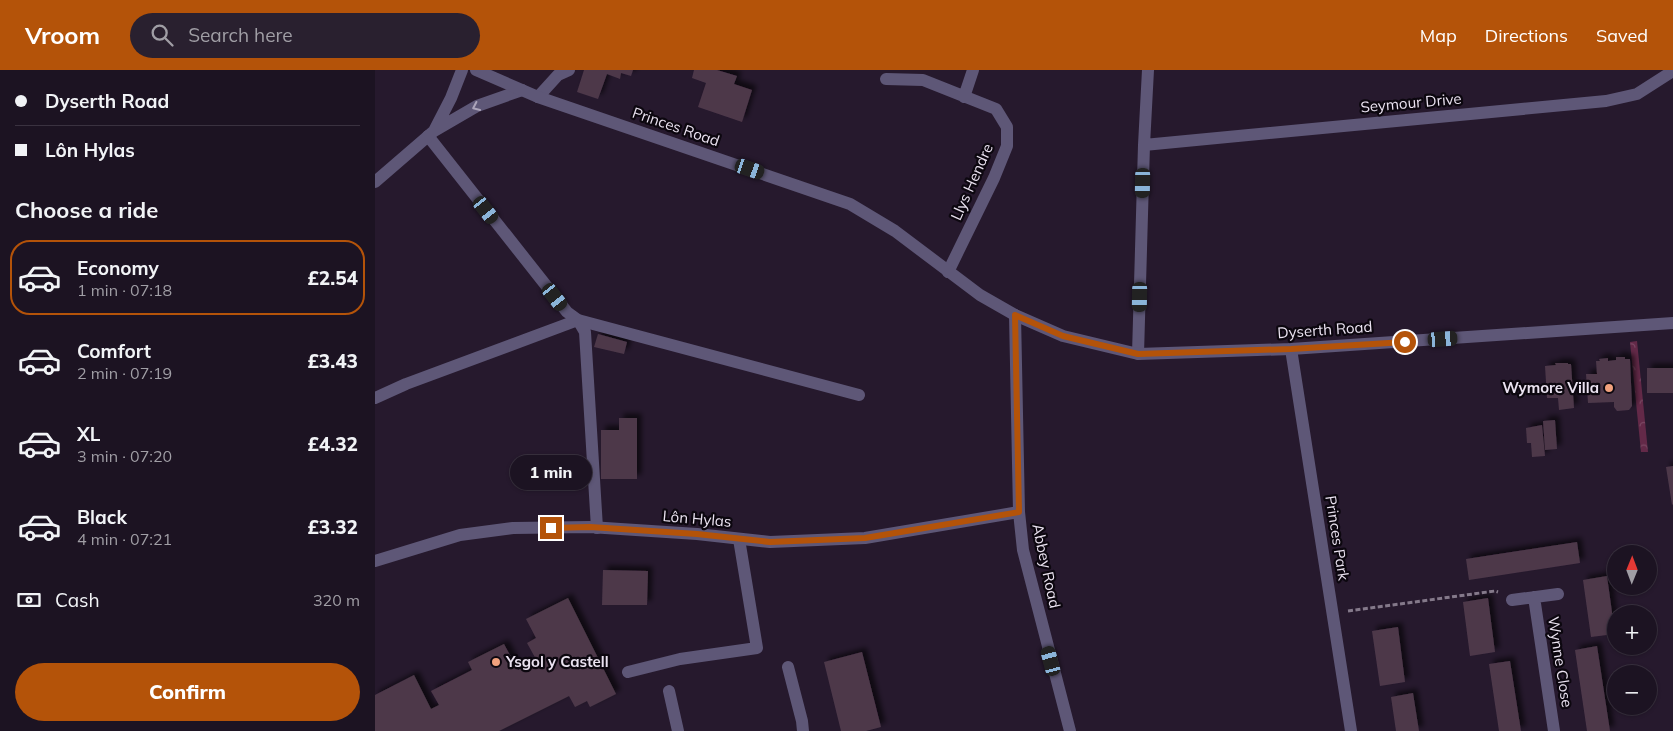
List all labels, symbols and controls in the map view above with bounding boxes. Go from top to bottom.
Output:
search box [130,13,480,58]
text: Vroom [25,20,100,50]
icon: search [148,21,176,49]
text: Search here [188,23,293,47]
text: Map [1420,24,1457,47]
text: Directions [1485,24,1568,47]
text: Saved [1596,24,1648,47]
text: Dyserth Road [45,89,169,113]
street label: Seymour Drive [1360,89,1462,116]
one-way arrow [472,101,481,112]
street label: Princes Road [630,103,722,150]
text: Lôn Hylas [45,138,135,162]
street label: Llys Hendre [946,141,997,223]
car [733,157,766,181]
car [1135,168,1150,198]
car [470,194,501,226]
text: Choose a ride [15,196,158,224]
icon: car [17,255,62,300]
text: Economy [77,256,159,280]
text: £2.54 [307,266,358,290]
text: 1 min · 07:18 [77,280,172,300]
car [539,281,570,313]
car [1132,282,1147,312]
street label: Dyserth Road [1277,317,1373,342]
car [1427,330,1458,348]
route start [1394,331,1416,353]
icon: car [17,338,62,383]
text: Comfort [77,339,151,363]
text: £3.43 [307,349,358,373]
text: 2 min · 07:19 [77,363,172,383]
place label: Wymore Villa [1502,378,1599,397]
marker: Wymore Villa [1603,382,1615,394]
icon: car [17,421,62,466]
text: XL [77,422,100,446]
text: £4.32 [307,432,358,456]
text: 3 min · 07:20 [77,446,172,466]
callout: 1 min [510,456,592,490]
text: 1 min [530,462,572,482]
street label: Princes Park [1321,494,1354,582]
icon: car [17,504,62,549]
text: Black [77,505,127,529]
street label: Lôn Hylas [662,506,732,531]
text: £3.32 [307,515,358,539]
route end [540,517,562,539]
street label: Abbey Road [1028,522,1065,610]
text: 4 min · 07:21 [77,529,172,549]
north arrow [1607,545,1657,595]
map controls [1607,545,1657,715]
icon: cash [15,586,43,614]
text: Cash [55,588,100,612]
text: 320 m [313,590,360,610]
button: + [1607,605,1657,655]
street label: Wynne Close [1544,615,1577,709]
car [1039,645,1062,677]
place label: Ysgol y Castell [505,652,609,671]
marker: Ysgol y Castell [490,656,502,668]
button: Confirm [15,663,360,721]
button: − [1607,665,1657,715]

